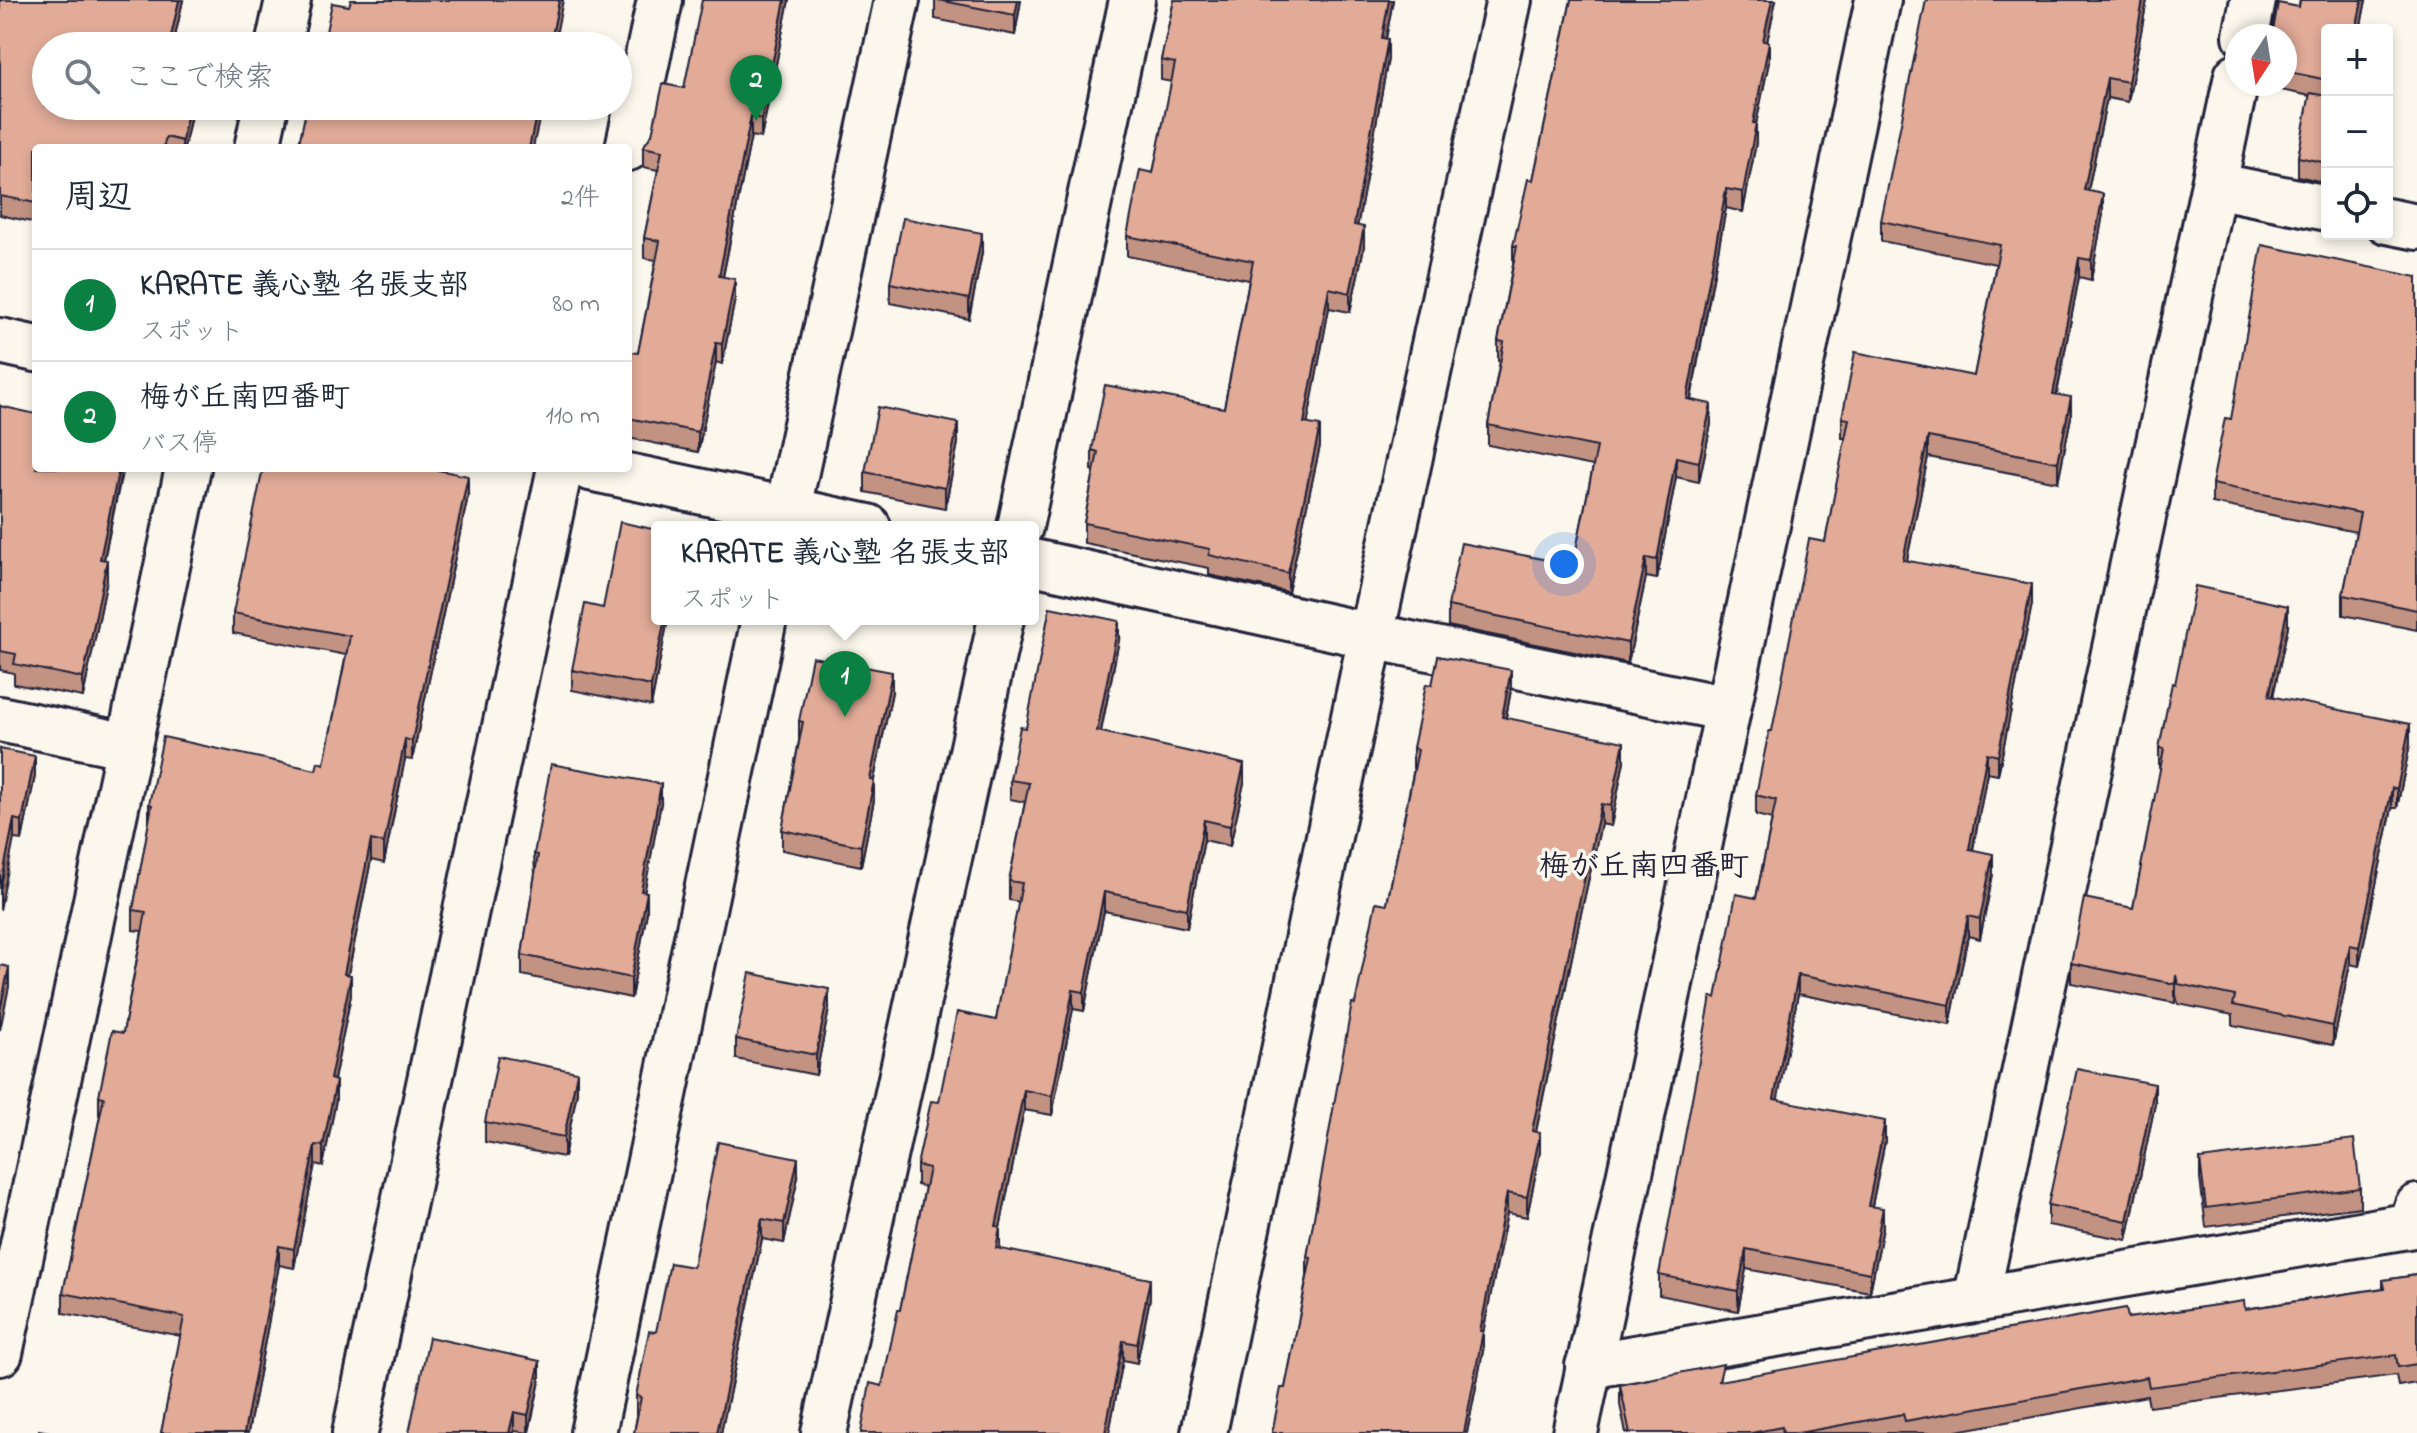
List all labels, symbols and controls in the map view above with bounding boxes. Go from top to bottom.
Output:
north arrow [2225,24,2297,96]
map controls [2321,24,2393,240]
button: + [2321,24,2393,96]
search box [32,32,632,120]
icon: search [60,54,104,98]
pin: 2 [730,55,782,121]
text: ここで検索 [124,57,274,101]
button: − [2321,96,2393,168]
button: locate [2321,168,2393,240]
text: 周辺 [64,174,132,224]
text: 2件 [561,180,600,218]
text: KARATE 義心塾 名張支部 [140,265,468,309]
text: 1 [86,286,94,324]
text: 80 m [552,286,600,324]
text: スポット [140,314,244,352]
text: 梅が丘南四番町 [140,377,350,421]
text: 2 [84,398,96,436]
text: 110 m [546,398,600,436]
text: バス停 [140,426,218,464]
popup [651,521,1039,625]
text: KARATE 義心塾 名張支部 [681,533,1009,577]
your location [1544,544,1584,584]
text: スポット [681,582,785,620]
pin: 1 [819,651,871,717]
district label: 梅が丘南四番町 [1539,846,1749,890]

